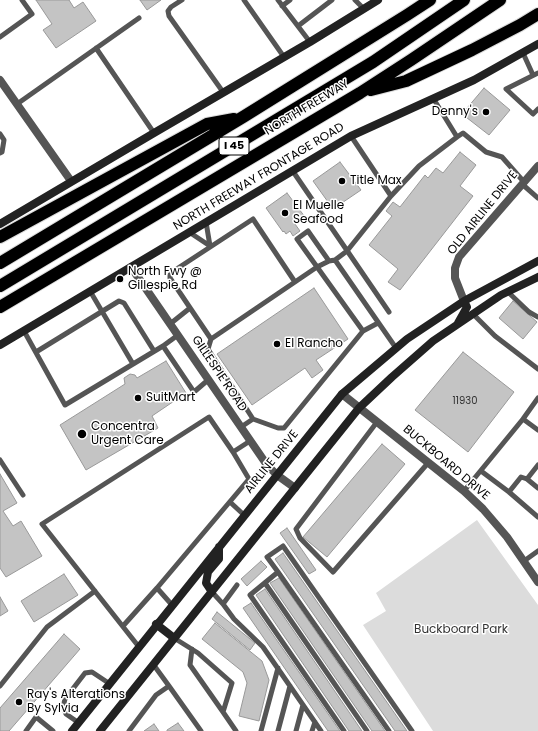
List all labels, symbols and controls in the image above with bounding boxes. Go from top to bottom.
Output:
street label: NORTH FREEWAY [262,77,352,139]
place label: Denny's [432,105,478,119]
marker: Denny's [481,107,491,117]
street label: NORTH FREEWAY FRONTAGE ROAD [171,120,347,234]
road number: I 45 [219,137,249,155]
street label: OLD AIRLINE DRIVE [445,168,521,258]
place label: Title Max [350,174,402,188]
marker: Title Max [337,176,347,186]
place label: El Muelle Seafood [293,199,344,227]
marker: El Muelle Seafood [280,208,290,218]
place label: North Fwy @ Gillespie Rd [128,265,202,293]
marker: North Fwy @ Gillespie Rd [115,274,125,284]
street label: GILLESPIE ROAD [188,333,250,415]
place label: El Rancho [285,337,343,351]
marker: El Rancho [272,339,282,349]
place label: SuitMart [146,391,195,405]
marker: SuitMart [133,393,143,403]
house number: 11930 [453,395,477,407]
place label: Concentra Urgent Care [91,420,164,448]
street label: BUCKBOARD DRIVE [400,423,492,503]
street label: AIRLINE DRIVE [242,427,302,497]
marker: Concentra Urgent Care [76,428,88,440]
park label: Buckboard Park [414,623,508,637]
place label: Ray's Alterations By Sylvia [27,688,125,716]
marker: Ray's Alterations By Sylvia [14,697,24,707]

